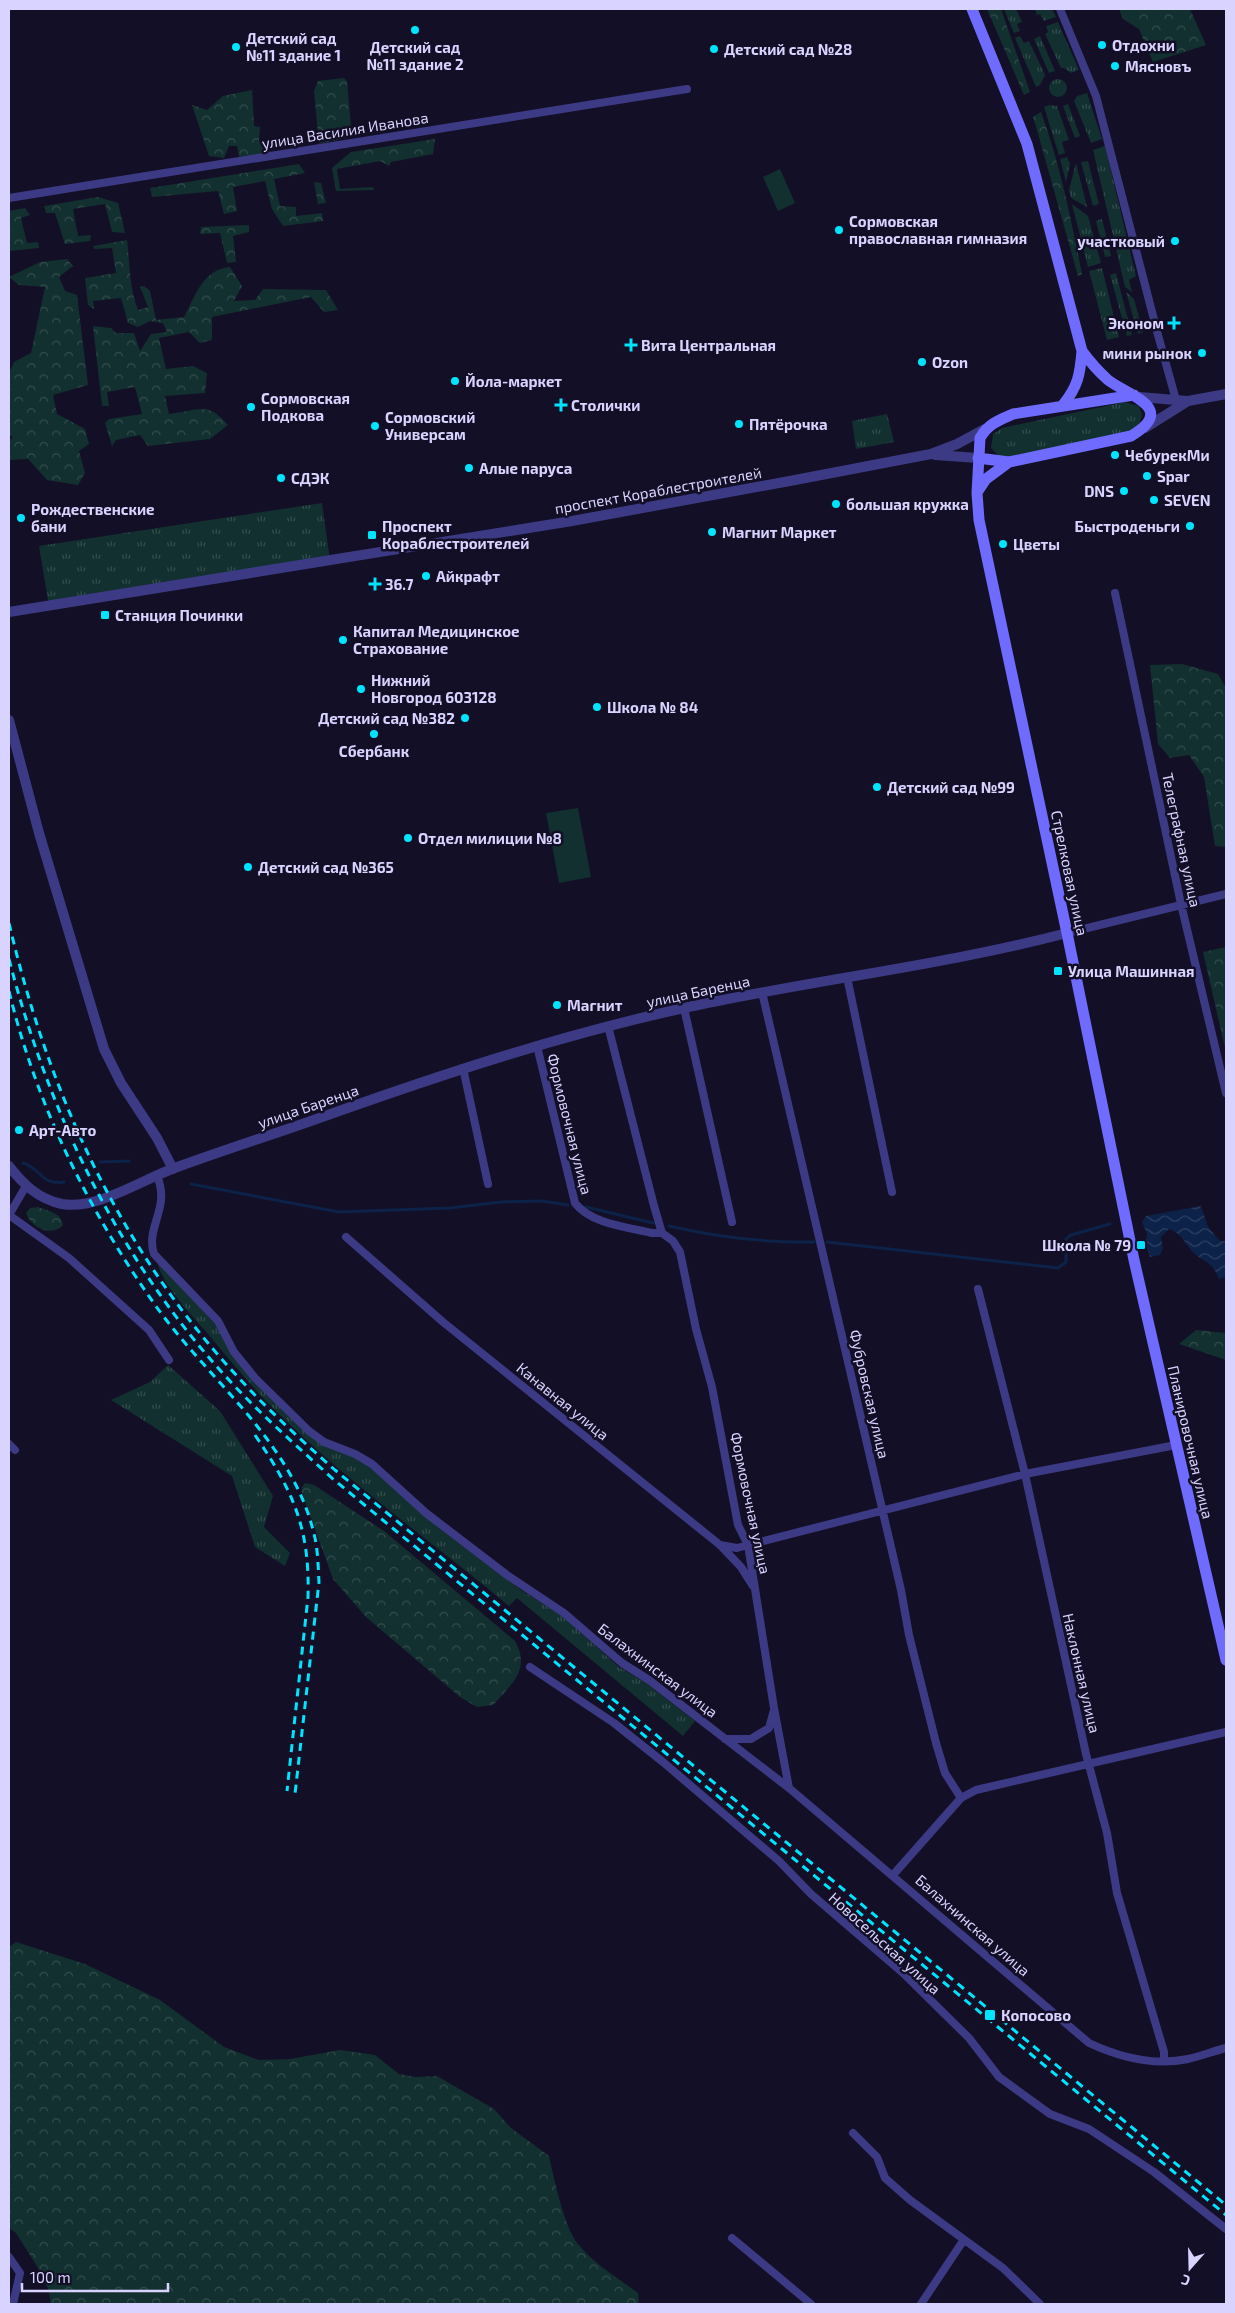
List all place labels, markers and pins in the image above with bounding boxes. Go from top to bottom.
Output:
marker: Детский сад №11 здание 2 [409,24,421,36]
place label: Детский сад №11 здание 1 [246,29,341,64]
place label: Отдохни [1112,36,1175,54]
place label: Детский сад №11 здание 2 [366,38,464,73]
marker: Отдохни [1096,39,1108,51]
place label: Детский сад №28 [724,40,852,58]
marker: Детский сад №11 здание 1 [230,41,242,53]
marker: Детский сад №28 [708,43,720,55]
place label: Мясновъ [1125,57,1191,75]
marker: Мясновъ [1109,60,1121,72]
place label: Сормовская православная гимназия [849,212,1027,247]
marker: Сормовская православная гимназия [833,224,845,236]
place label: участковый [1077,232,1165,250]
marker: участковый [1169,235,1181,247]
place label: Эконом [1108,314,1164,332]
marker: Эконом [1168,317,1180,329]
place label: Вита Центральная [641,336,776,354]
marker: Вита Центральная [625,339,637,351]
place label: мини рынок [1102,344,1193,362]
marker: мини рынок [1196,347,1208,359]
place label: Ozon [932,353,968,371]
marker: Ozon [916,356,928,368]
place label: Йола-маркет [465,372,562,390]
marker: Йола-маркет [449,375,461,387]
place label: Сормовская Подкова [261,389,350,424]
place label: Столички [571,396,640,414]
marker: Столички [555,399,567,411]
marker: Сормовская Подкова [245,401,257,413]
place label: Сормовский Универсам [385,408,475,443]
place label: Пятёрочка [749,415,828,433]
marker: Пятёрочка [733,418,745,430]
marker: Сормовский Универсам [369,420,381,432]
place label: ЧебурекМи [1125,446,1210,464]
marker: ЧебурекМи [1109,449,1121,461]
place label: Алые паруса [479,459,572,477]
marker: Алые паруса [463,462,475,474]
place label: Spar [1157,467,1190,485]
place label: СДЭК [291,469,330,487]
marker: Spar [1141,470,1153,482]
marker: СДЭК [275,472,287,484]
place label: DNS [1084,482,1114,500]
marker: DNS [1118,485,1130,497]
place label: SEVEN [1164,491,1211,509]
marker: SEVEN [1148,494,1160,506]
place label: большая кружка [846,495,969,513]
marker: большая кружка [830,498,842,510]
place label: Рождественские бани [31,500,155,535]
marker: Рождественские бани [15,512,27,524]
place label: Проспект Кораблестроителей [382,517,529,552]
place label: Быстроденьги [1075,517,1180,535]
marker: Быстроденьги [1184,520,1196,532]
place label: Магнит Маркет [722,523,837,541]
marker: Магнит Маркет [706,526,718,538]
marker: Проспект Кораблестроителей [366,529,378,541]
place label: Цветы [1013,535,1060,553]
marker: Цветы [997,538,1009,550]
place label: Айкрафт [436,567,500,585]
marker: Айкрафт [420,570,432,582]
place label: 36.7 [385,575,414,593]
marker: 36.7 [369,578,381,590]
place label: Станция Починки [115,606,243,624]
marker: Станция Починки [99,609,111,621]
place label: Капитал Медицинское Страхование [353,622,520,657]
marker: Капитал Медицинское Страхование [337,634,349,646]
place label: Нижний Новгород 603128 [371,671,497,706]
marker: Нижний Новгород 603128 [355,683,367,695]
place label: Школа № 84 [607,698,699,716]
marker: Школа № 84 [591,701,603,713]
place label: Детский сад №382 [318,709,455,727]
marker: Детский сад №382 [459,712,471,724]
marker: Сбербанк [368,728,380,740]
place label: Сбербанк [339,742,410,760]
place label: Детский сад №99 [887,778,1015,796]
marker: Детский сад №99 [871,781,883,793]
place label: Отдел милиции №8 [418,829,562,847]
marker: Отдел милиции №8 [402,832,414,844]
place label: Детский сад №365 [258,858,394,876]
marker: Детский сад №365 [242,861,254,873]
place label: Улица Машинная [1068,962,1194,980]
marker: Улица Машинная [1052,965,1064,977]
place label: Магнит [567,996,623,1014]
marker: Магнит [551,999,563,1011]
place label: Арт-Авто [29,1121,96,1139]
marker: Арт-Авто [13,1124,25,1136]
place label: Школа № 79 [1042,1236,1131,1254]
marker: Школа № 79 [1135,1239,1147,1251]
place label: Копосово [1001,2006,1071,2024]
marker: Копосово [983,2008,997,2022]

